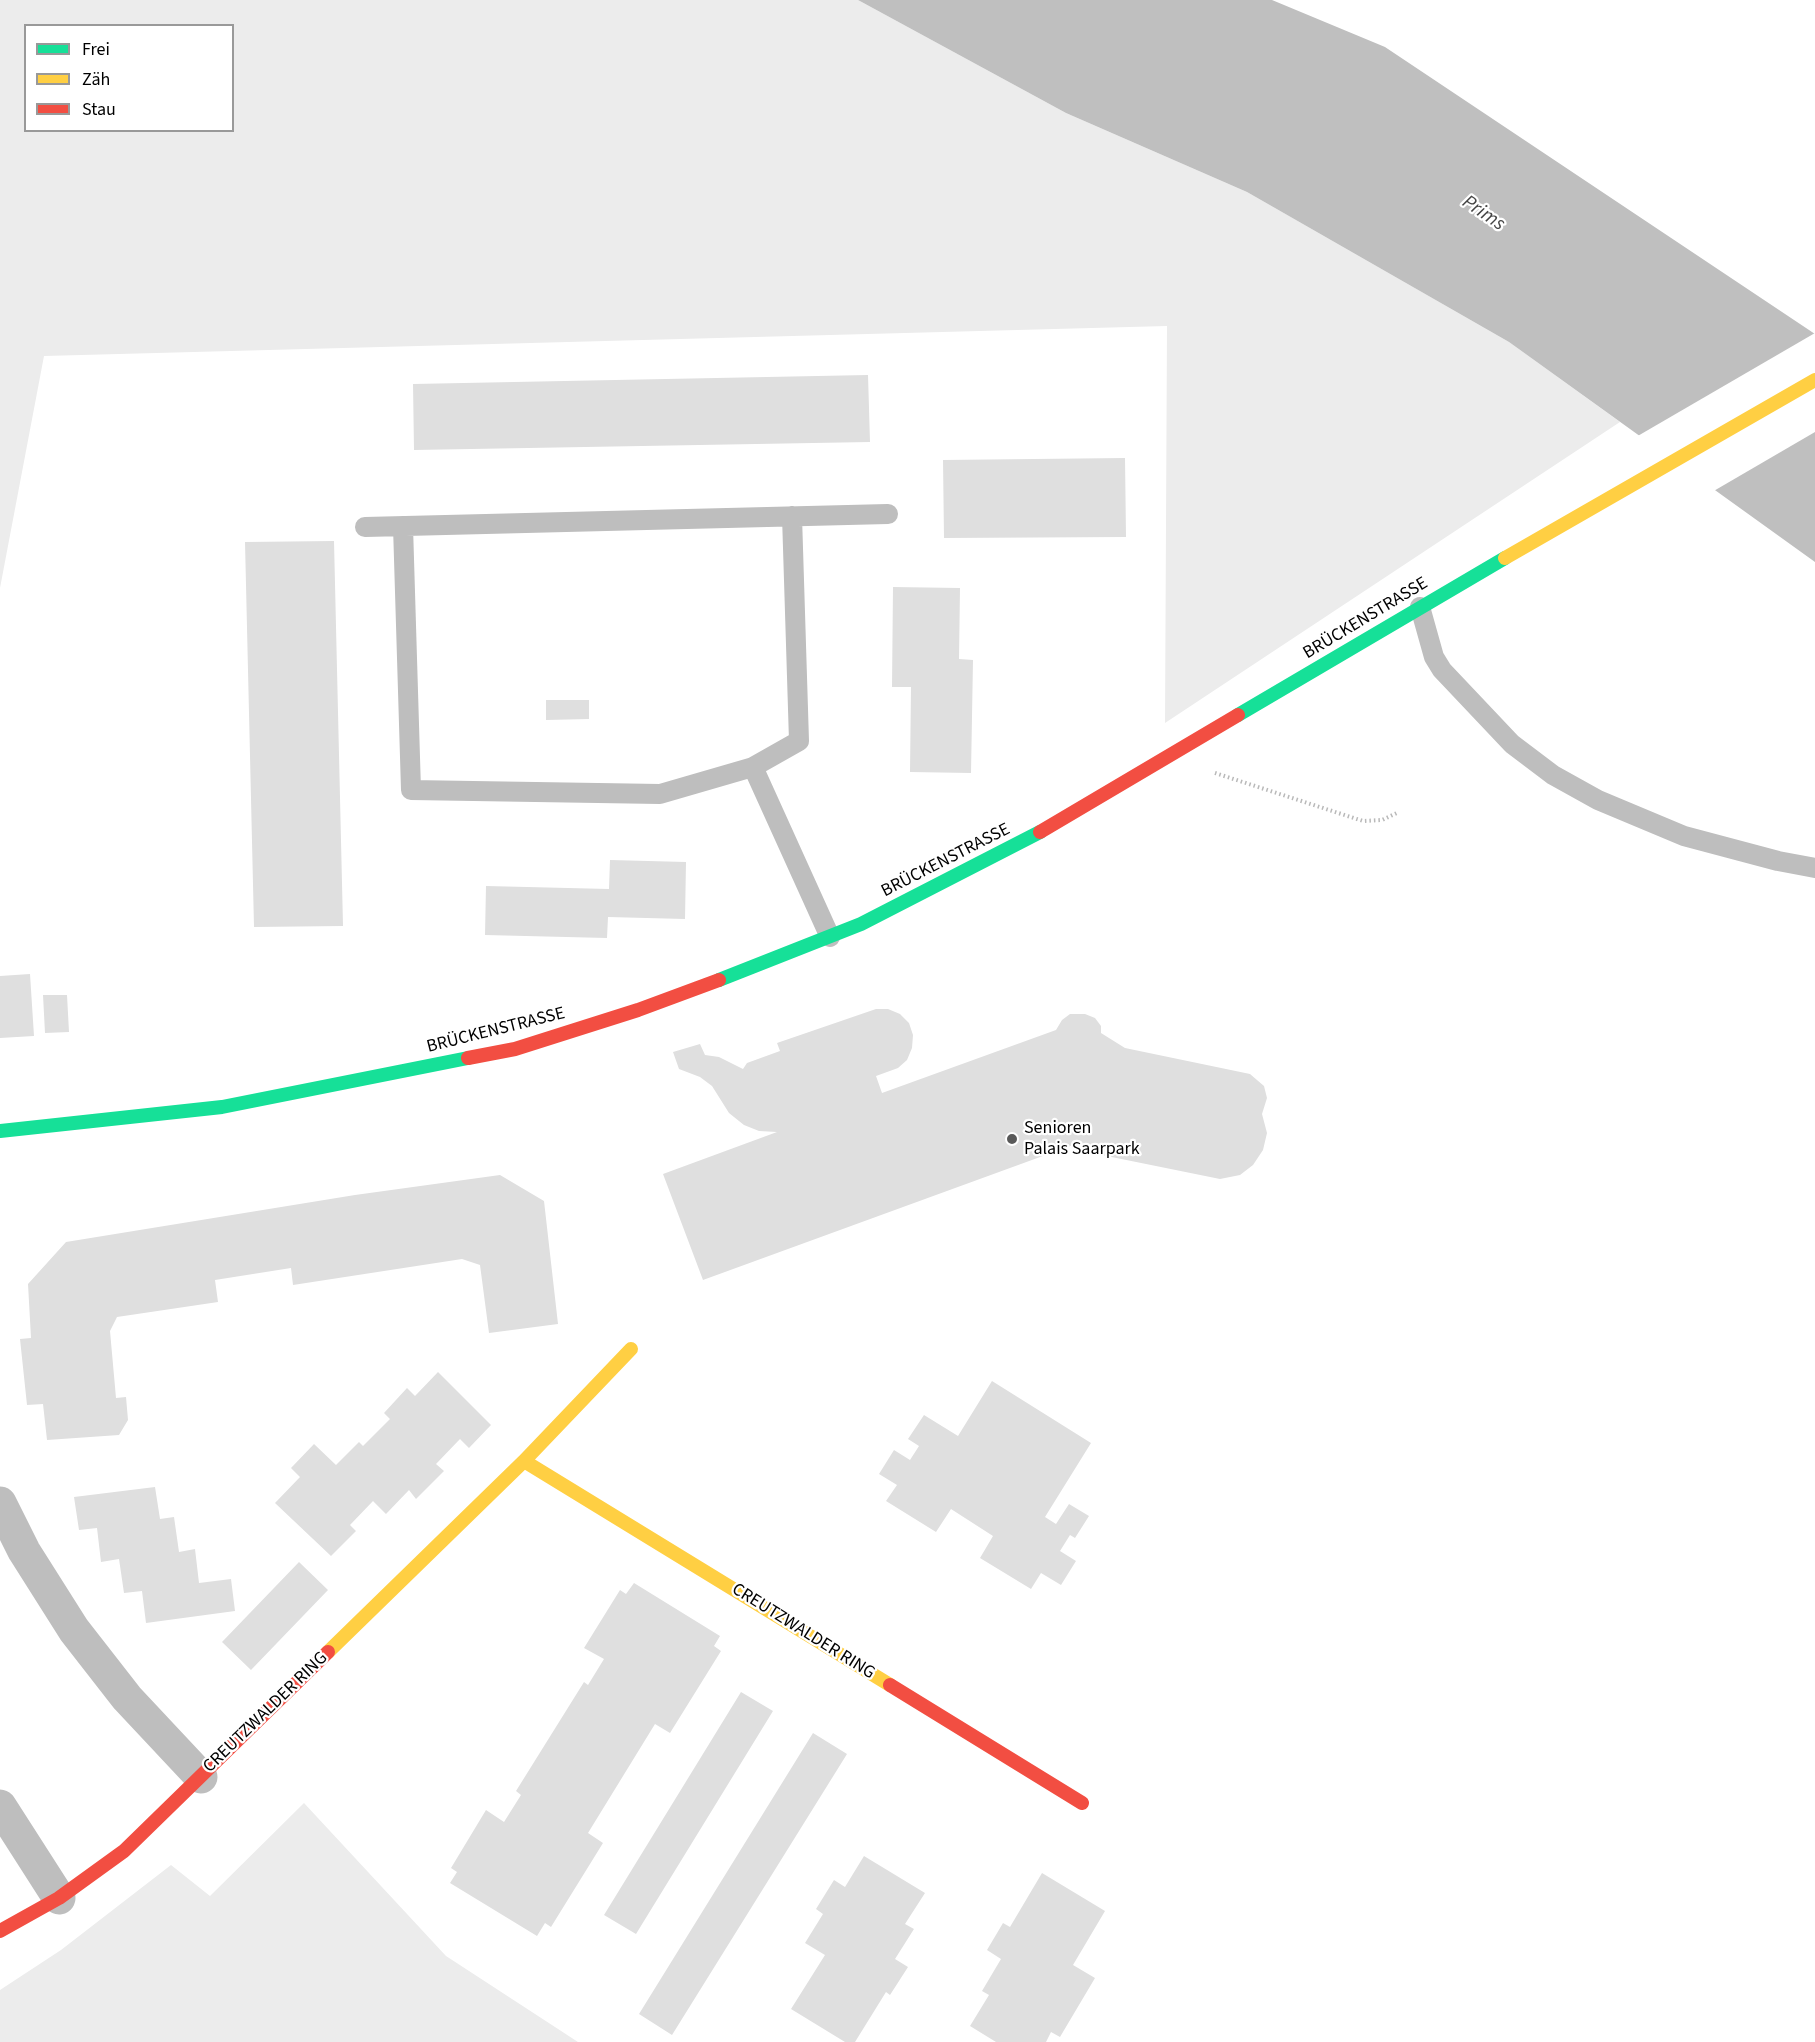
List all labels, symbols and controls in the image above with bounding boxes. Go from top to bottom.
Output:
legend [24,24,234,132]
text: Frei [82,37,110,62]
text: Zäh [82,67,110,92]
text: Stau [82,97,116,122]
water label: Prims [1457,191,1509,237]
street label: BRÜCKENSTRASSE [1300,573,1432,665]
street label: BRÜCKENSTRASSE [878,819,1014,903]
street label: BRÜCKENSTRASSE [425,1003,567,1059]
place label: Senioren Palais Saarpark [1024,1118,1140,1160]
marker: Senioren Palais Saarpark [1005,1132,1019,1146]
street label: CREUTZWALDER RING [727,1579,879,1685]
street label: CREUTZWALDER RING [199,1648,333,1778]

